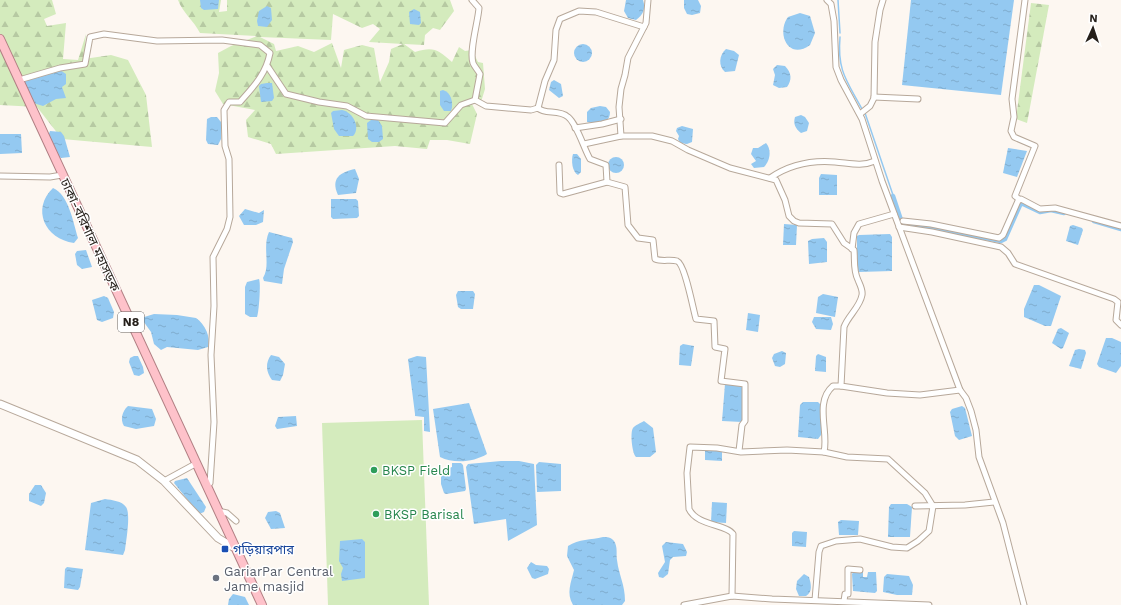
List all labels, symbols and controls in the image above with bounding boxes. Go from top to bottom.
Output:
north arrow [1073,8,1113,48]
text: N [1089,12,1098,25]
street label: ঢাকা-বরিশাল মহাসড়ক [57,175,123,294]
road number: N8 [118,312,144,332]
place label: BKSP Field [382,463,450,478]
marker: BKSP Field [369,465,379,475]
place label: BKSP Barisal [384,507,464,522]
marker: BKSP Barisal [371,509,381,519]
place label: গড়িয়ারপার [233,542,294,557]
marker: গড়িয়ারপার [220,544,230,554]
place label: GariarPar Central Jame masjid [224,564,333,594]
marker: GariarPar Central Jame masjid [211,573,221,583]

